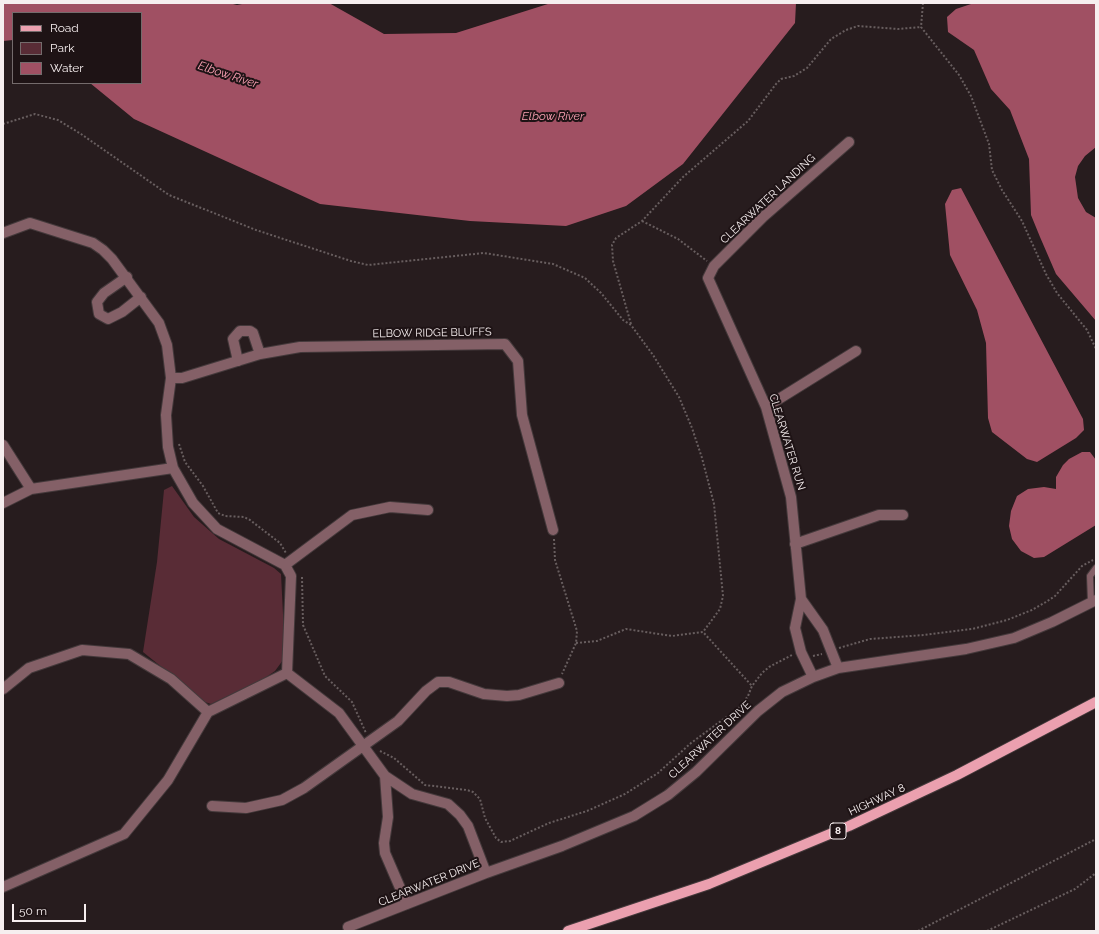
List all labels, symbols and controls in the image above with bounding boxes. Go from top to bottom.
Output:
legend [12,12,142,84]
text: Road [50,21,79,35]
text: Park [50,41,75,55]
water label: Elbow River [196,59,260,91]
text: Water [50,61,84,75]
water label: Elbow River [522,109,584,123]
street label: CLEARWATER LANDING [718,151,818,247]
street label: ELBOW RIDGE BLUFFS [372,325,492,341]
street label: CLEARWATER RUN [766,392,808,492]
street label: CLEARWATER DRIVE [666,698,754,782]
street label: HIGHWAY 8 [847,781,907,819]
road number: 8 [830,823,846,839]
street label: CLEARWATER DRIVE [376,857,482,909]
scale bar [14,896,88,922]
text: 50 m [19,904,47,918]

